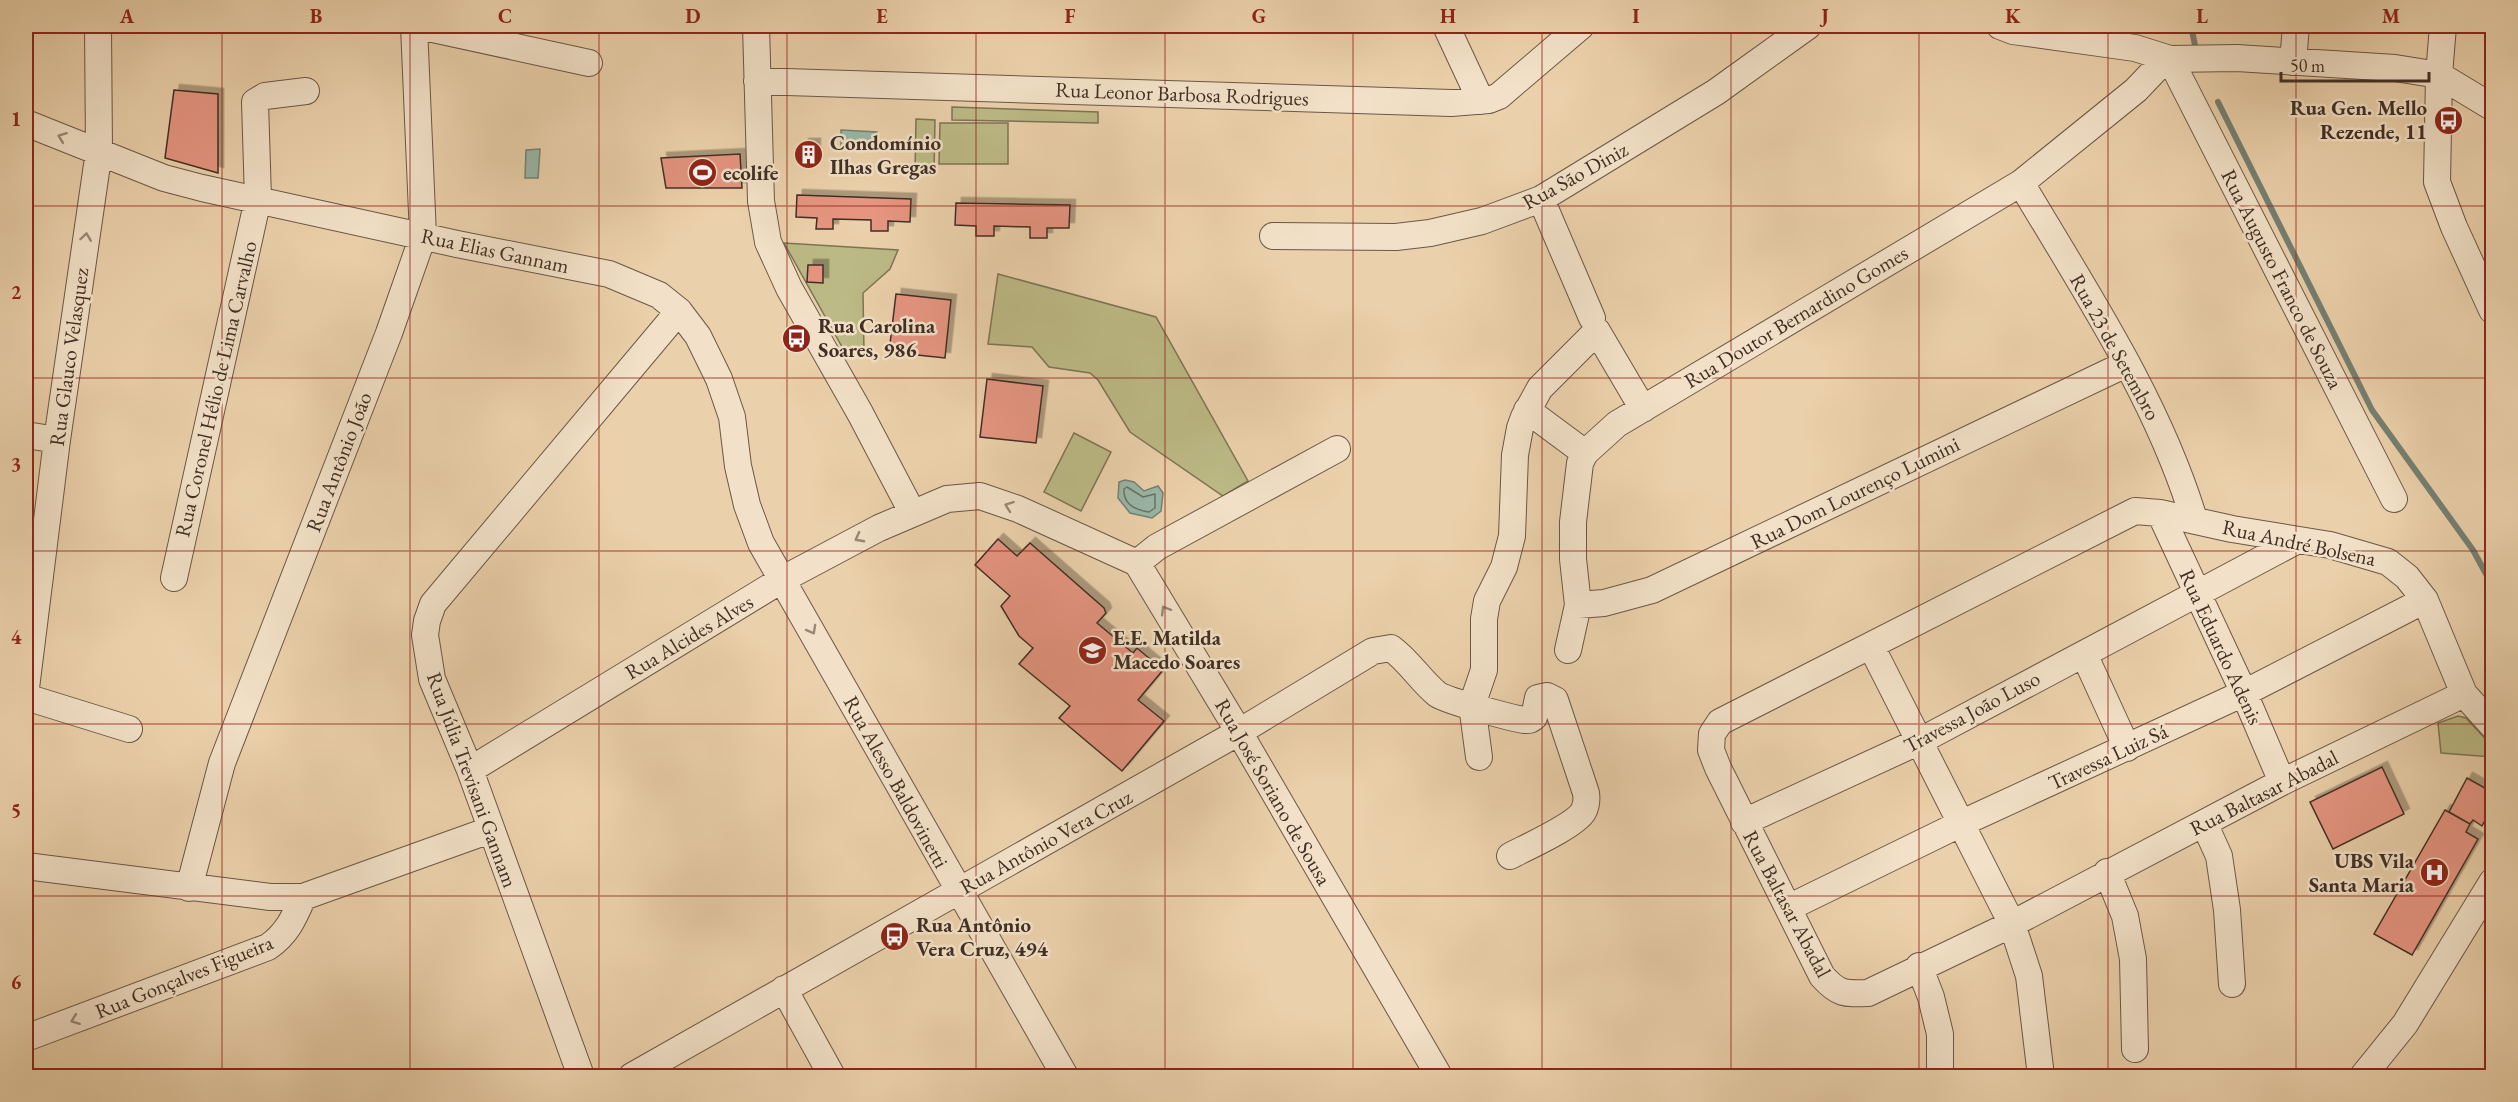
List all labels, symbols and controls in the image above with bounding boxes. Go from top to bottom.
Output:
text: A [119,3,135,29]
text: B [310,3,322,29]
text: C [498,3,512,29]
text: D [685,3,701,29]
text: E [876,3,888,29]
text: F [1065,3,1076,29]
text: G [1252,3,1266,29]
text: H [1440,3,1456,29]
text: I [1632,3,1640,29]
text: J [1819,3,1829,29]
text: K [2005,3,2021,29]
text: L [2196,3,2208,29]
text: M [2382,3,2400,29]
scale bar [2281,45,2430,83]
text: 50 m [2290,54,2325,77]
street label: Rua Leonor Barbosa Rodrigues [1055,76,1309,111]
place label: Rua Gen. Mello Rezende, 11 [2290,94,2427,145]
bus stop icon: Rua Gen. Mello Rezende, 11 [2432,104,2464,136]
text: 1 [11,106,21,132]
place label: Condomínio Ilhas Gregas [830,129,941,180]
one-way arrow [57,132,68,144]
street label: Rua São Diniz [1517,135,1632,216]
building icon: Condomínio Ilhas Gregas [793,139,825,171]
sports icon: ecolife [686,157,718,189]
place label: ecolife [723,159,779,186]
street label: Rua Augusto Franco de Souza [2215,164,2350,394]
street label: Rua Elias Gannam [419,222,572,279]
one-way arrow [80,233,92,242]
street label: Rua Coronel Hélio de Lima Carvalho [168,238,263,540]
street label: Rua Doutor Bernardino Gomes [1679,239,1913,394]
street label: Rua Glauco Velasquez [43,266,94,448]
street label: Rua 23 de Setembro [2064,269,2167,425]
text: 2 [11,279,22,305]
place label: Rua Carolina Soares, 986 [818,312,936,363]
bus stop icon: Rua Carolina Soares, 986 [781,322,813,354]
street label: Rua Antônio João [299,388,378,536]
street label: Rua Dom Lourenço Lumini [1746,430,1964,555]
text: 3 [11,451,21,477]
one-way arrow [1004,501,1015,514]
street label: Rua André Bolsena [2220,513,2379,572]
one-way arrow [855,531,866,542]
street label: Rua Eduardo Adenis [2174,565,2269,729]
street label: Rua Alcides Alves [620,588,758,685]
one-way arrow [1161,606,1173,616]
text: 4 [11,624,22,650]
one-way arrow [805,624,816,634]
place label: E.E. Matilda Macedo Soares [1113,624,1240,675]
school or university icon: E.E. Matilda Macedo Soares [1076,634,1108,666]
street label: Travessa João Luso [1899,664,2045,759]
street label: Rua Júlia Trevisani Gannam [421,668,524,891]
street label: Rua Alesso Baldovinetti [838,691,955,873]
street label: Rua José Soriano de Sousa [1209,694,1338,890]
street label: Travessa Luiz Sá [2044,717,2172,796]
street label: Rua Baltasar Abadal [2185,744,2343,842]
street label: Rua Antônio Vera Cruz [955,783,1137,900]
text: 5 [11,797,21,823]
street label: Rua Baltasar Abadal [1737,825,1838,982]
place label: UBS Vila Santa Maria [2309,847,2415,898]
hospital icon: UBS Vila Santa Maria [2419,857,2451,889]
place label: Rua Antônio Vera Cruz, 494 [916,911,1049,962]
bus stop icon: Rua Antônio Vera Cruz, 494 [879,921,911,953]
street label: Rua Gonçalves Figueira [91,928,277,1025]
text: 6 [11,969,22,995]
one-way arrow [70,1012,81,1025]

